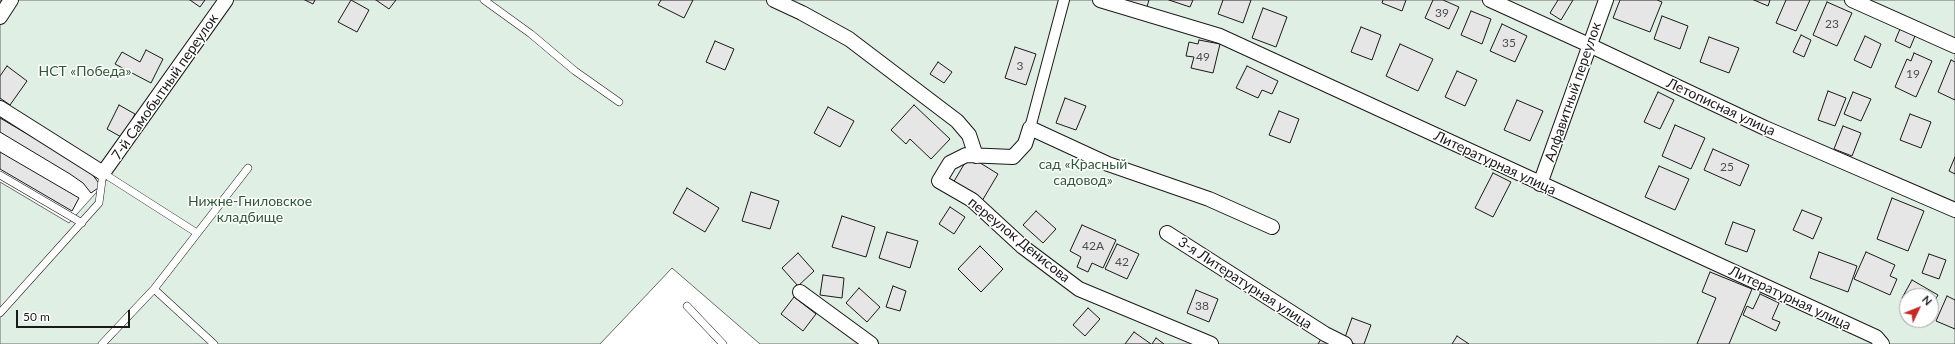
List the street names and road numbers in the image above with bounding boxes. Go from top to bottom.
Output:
street label: 7-й Самобытный переулок [108,11,222,163]
street label: Алфавитный переулок [1541,20,1605,164]
street label: Летописная улица [1664,74,1778,140]
street label: Литературная улица [1431,127,1559,199]
street label: переулок Денисова [965,194,1073,286]
street label: 3-я Литературная улица [1175,233,1315,333]
street label: Литературная улица [1726,262,1854,334]

